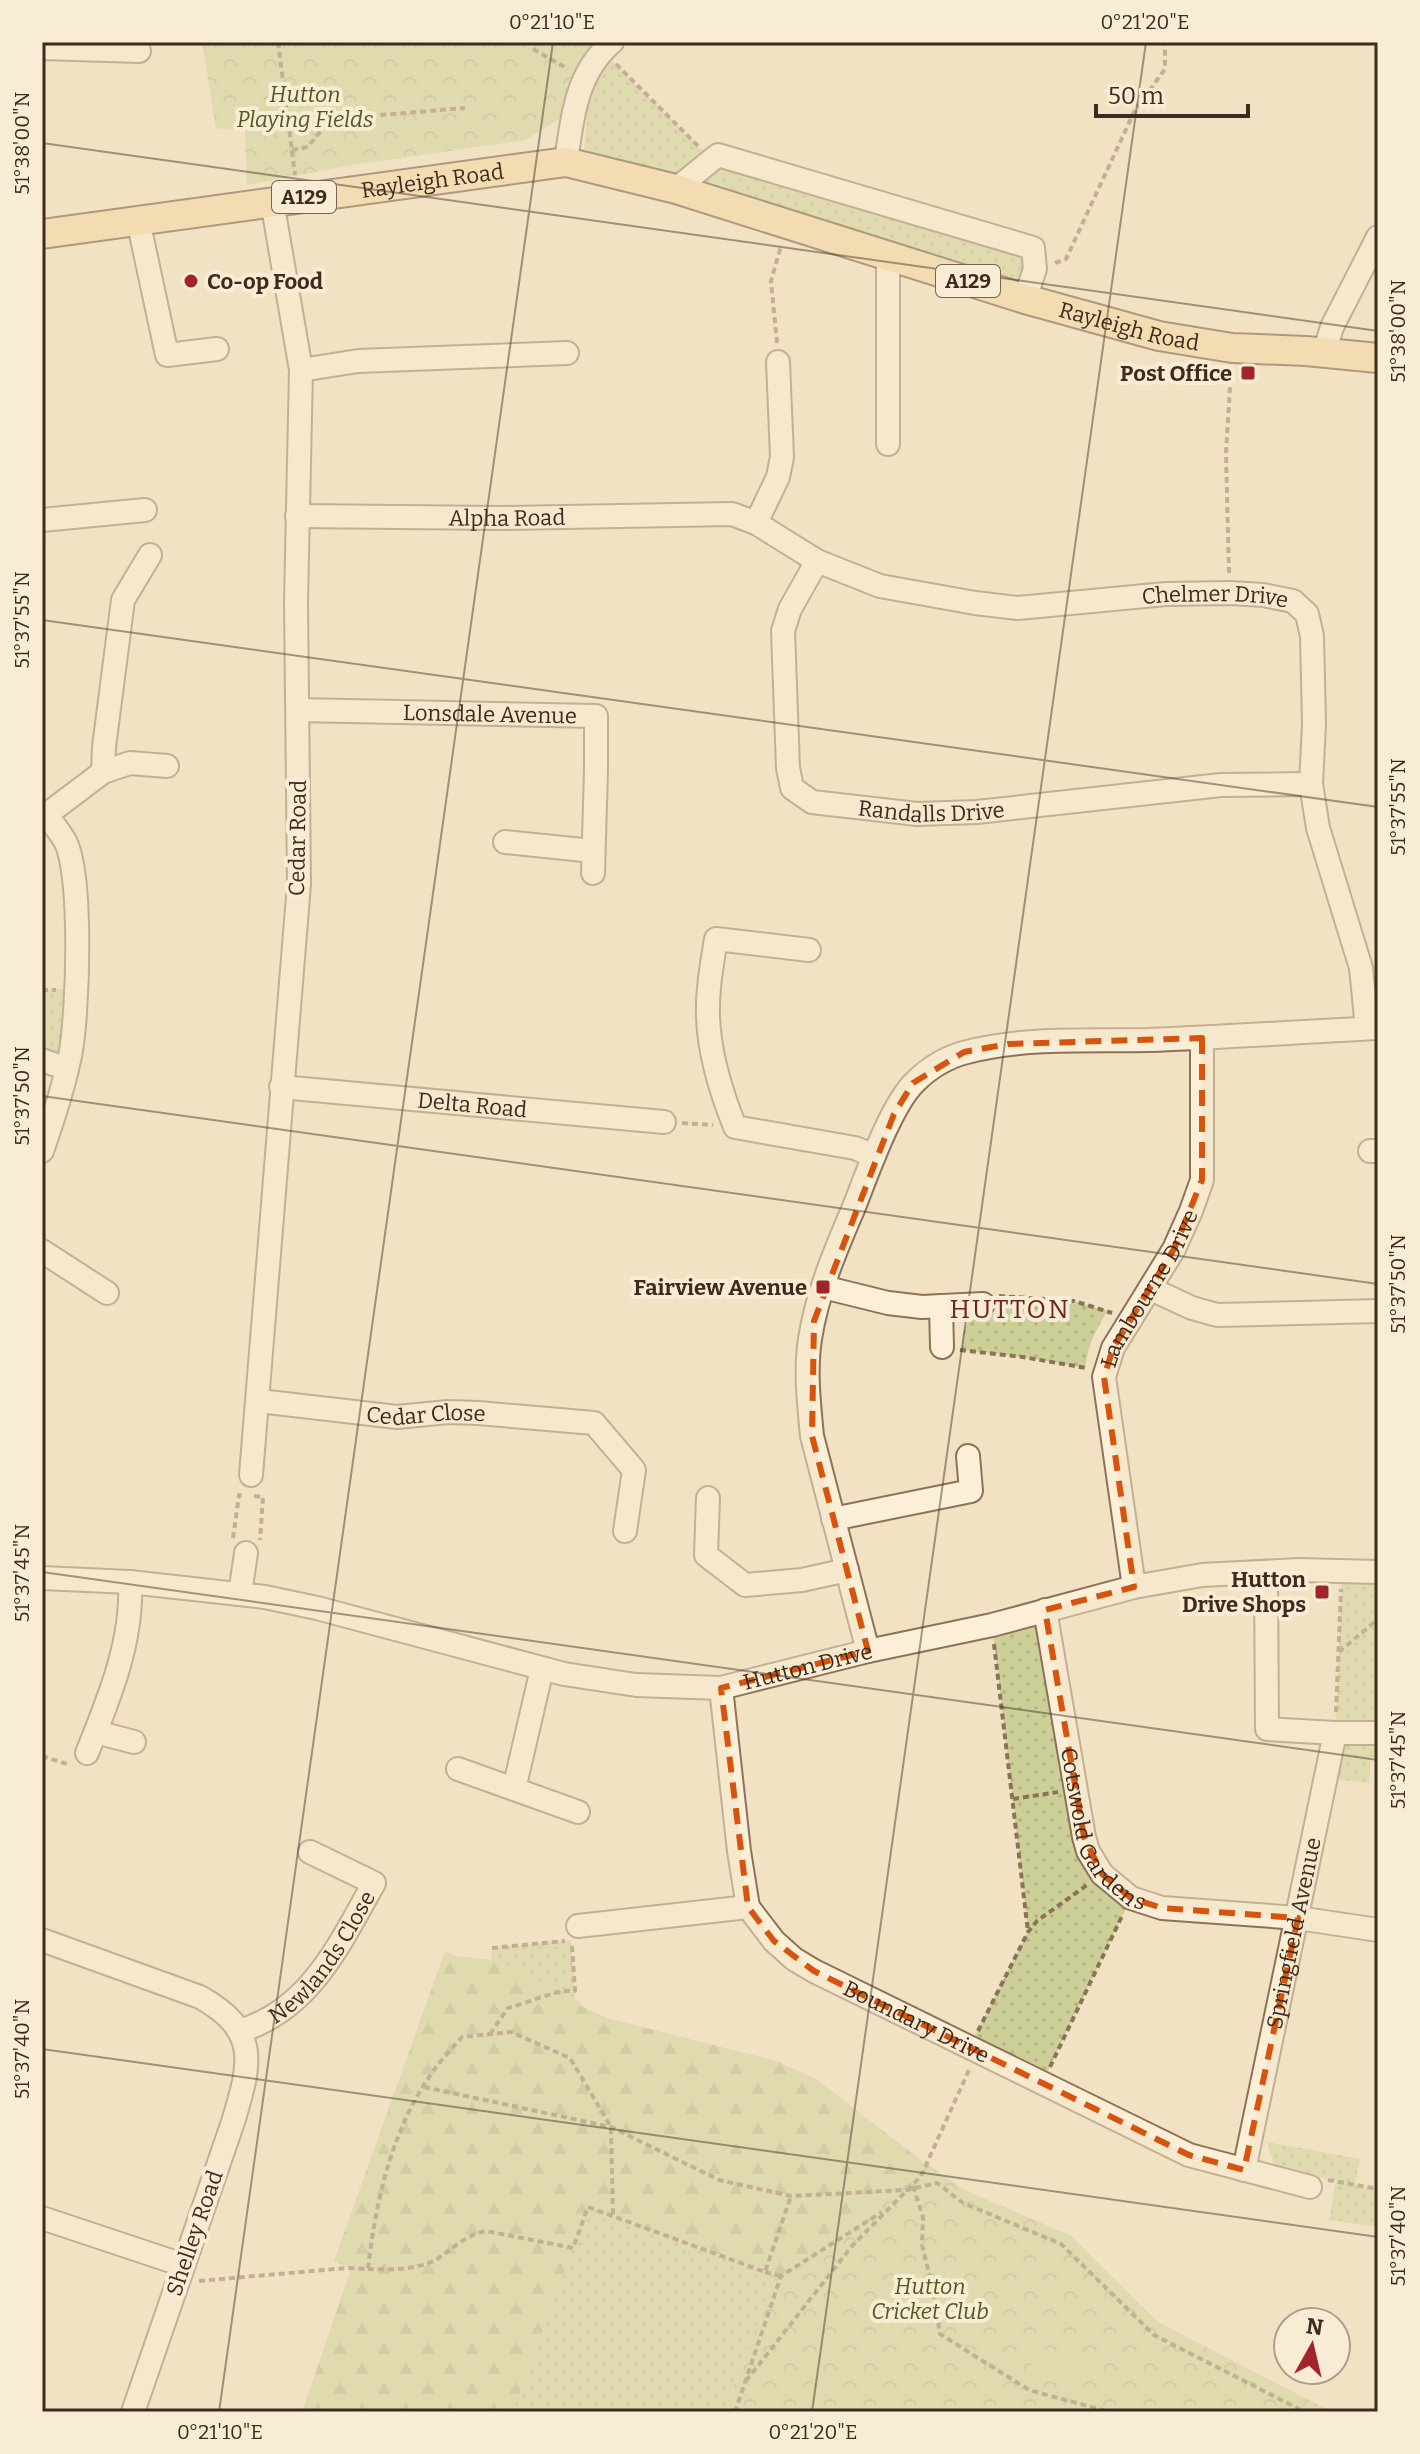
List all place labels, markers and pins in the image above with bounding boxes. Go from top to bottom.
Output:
place label: Co-op Food [207,268,323,295]
marker: Co-op Food [182,272,200,290]
place label: Post Office [1120,360,1232,387]
marker: Post Office [1239,364,1257,382]
place label: Fairview Avenue [634,1274,807,1301]
marker: Fairview Avenue [814,1278,832,1296]
place label: Hutton Drive Shops [1182,1566,1306,1618]
marker: Hutton Drive Shops [1313,1583,1331,1601]

